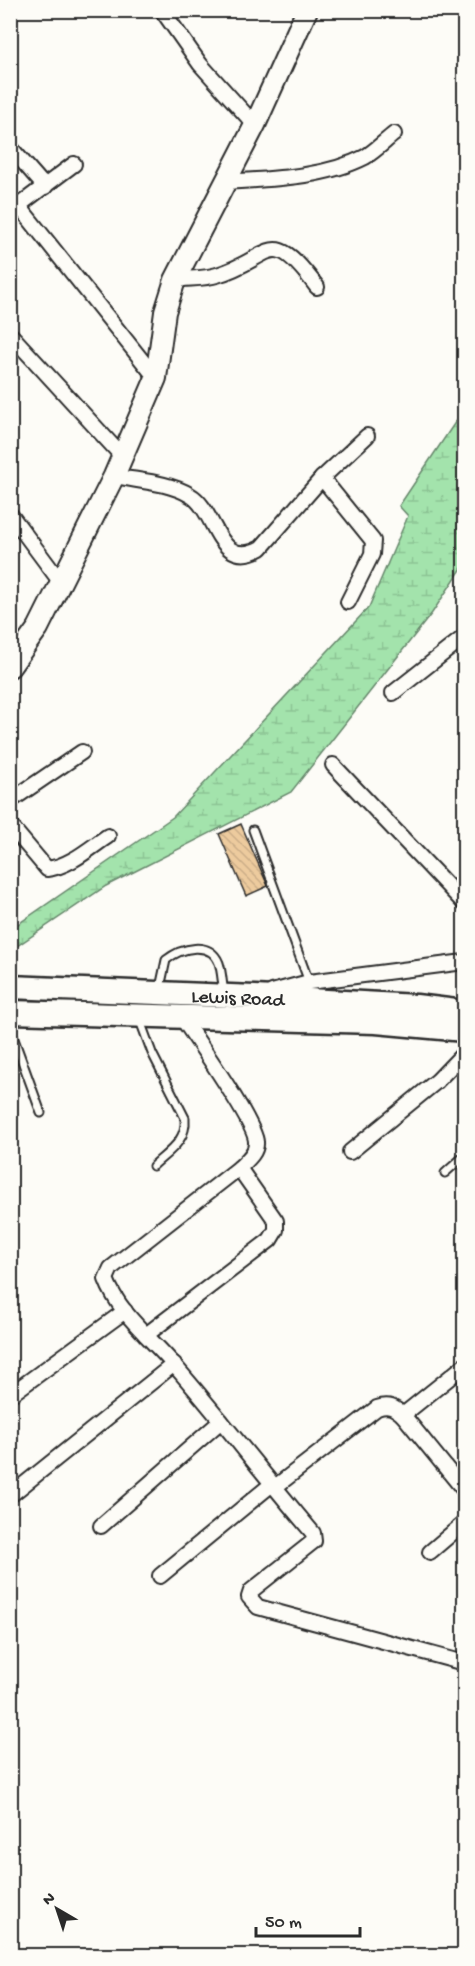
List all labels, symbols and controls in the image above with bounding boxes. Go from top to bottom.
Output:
street label: Lewis Road [191,986,287,1014]
north arrow [27,1879,87,1939]
text: N [40,1889,60,1911]
scale bar [256,1900,360,1938]
text: 50 m [265,1913,302,1934]

